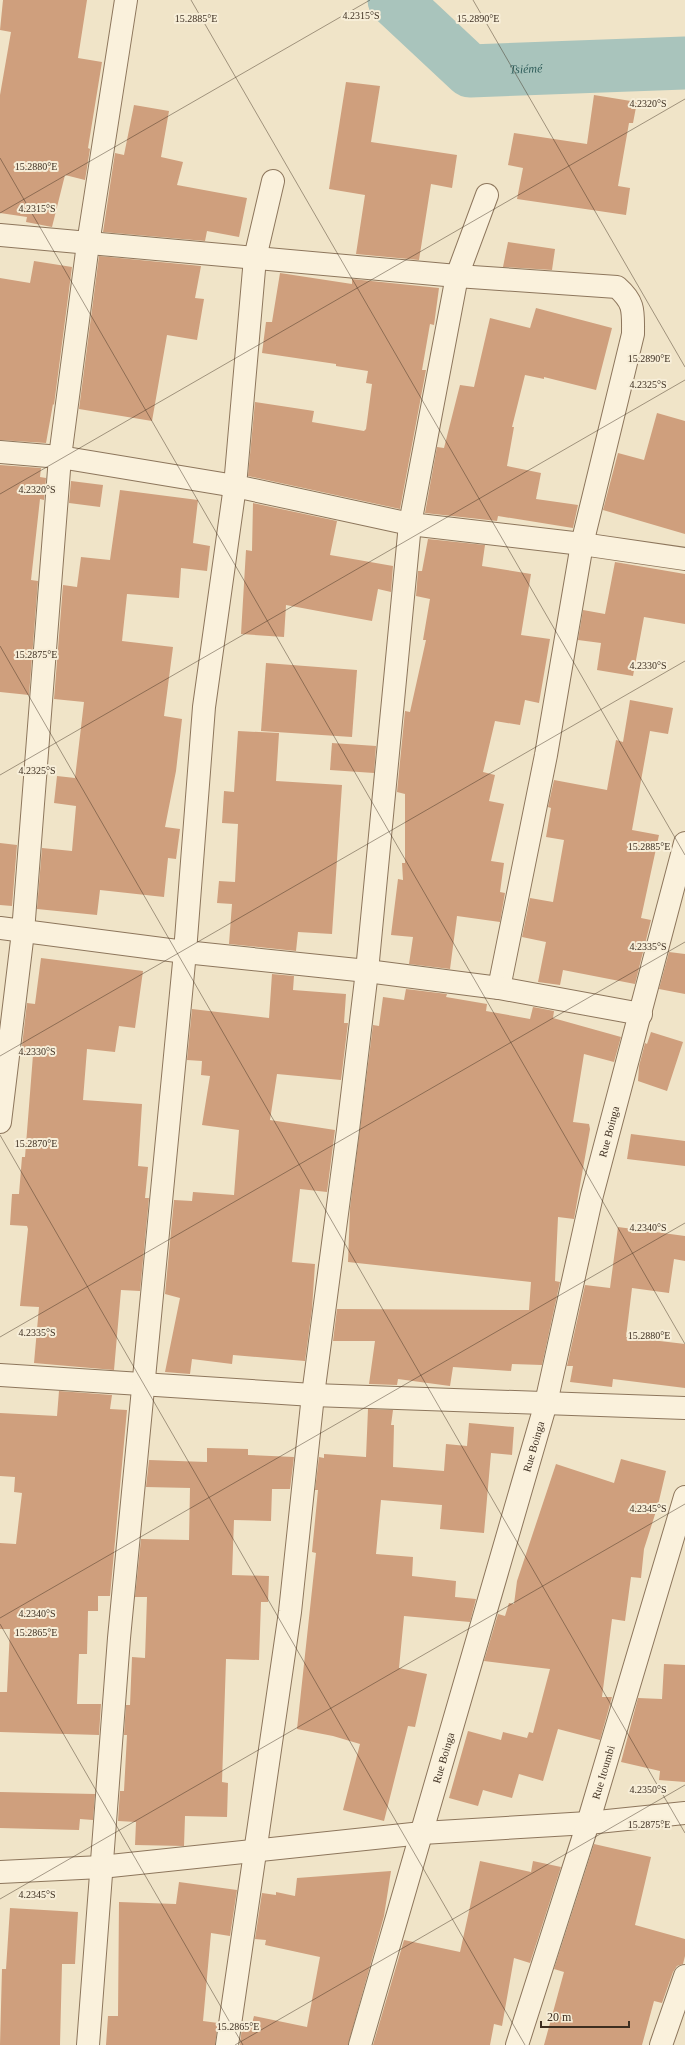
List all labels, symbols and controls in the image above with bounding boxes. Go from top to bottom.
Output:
text: 4.2315°S [342,10,380,21]
text: 15.2885°E [175,13,217,24]
text: 15.2890°E [457,13,499,24]
water label: Tsiémé [509,61,543,77]
text: 4.2320°S [629,98,667,109]
text: 15.2880°E [15,161,57,172]
text: 4.2315°S [18,203,56,214]
text: 15.2890°E [628,353,670,364]
text: 4.2325°S [629,379,667,390]
text: 4.2320°S [18,484,56,495]
text: 15.2875°E [15,649,57,660]
text: 4.2330°S [629,660,667,671]
text: 4.2325°S [18,765,56,776]
text: 15.2885°E [628,841,670,852]
text: 4.2335°S [629,941,667,952]
text: 4.2330°S [18,1046,56,1057]
street label: Rue Boinga [596,1105,621,1158]
text: 15.2870°E [15,1138,57,1149]
text: 4.2340°S [629,1222,667,1233]
text: 4.2335°S [18,1327,56,1338]
text: 15.2880°E [628,1330,670,1341]
street label: Rue Boinga [520,1420,546,1473]
text: 4.2345°S [629,1503,667,1514]
text: 4.2340°S [18,1608,56,1619]
text: 15.2865°E [15,1627,57,1638]
street label: Rue Boinga [430,1731,456,1785]
street label: Rue Itoumbi [589,1744,617,1801]
text: 4.2350°S [629,1784,667,1795]
text: 15.2875°E [628,1819,670,1830]
text: 4.2345°S [18,1889,56,1900]
scale bar [541,2003,629,2029]
text: 20 m [547,2010,572,2024]
text: 15.2865°E [217,2021,259,2032]

